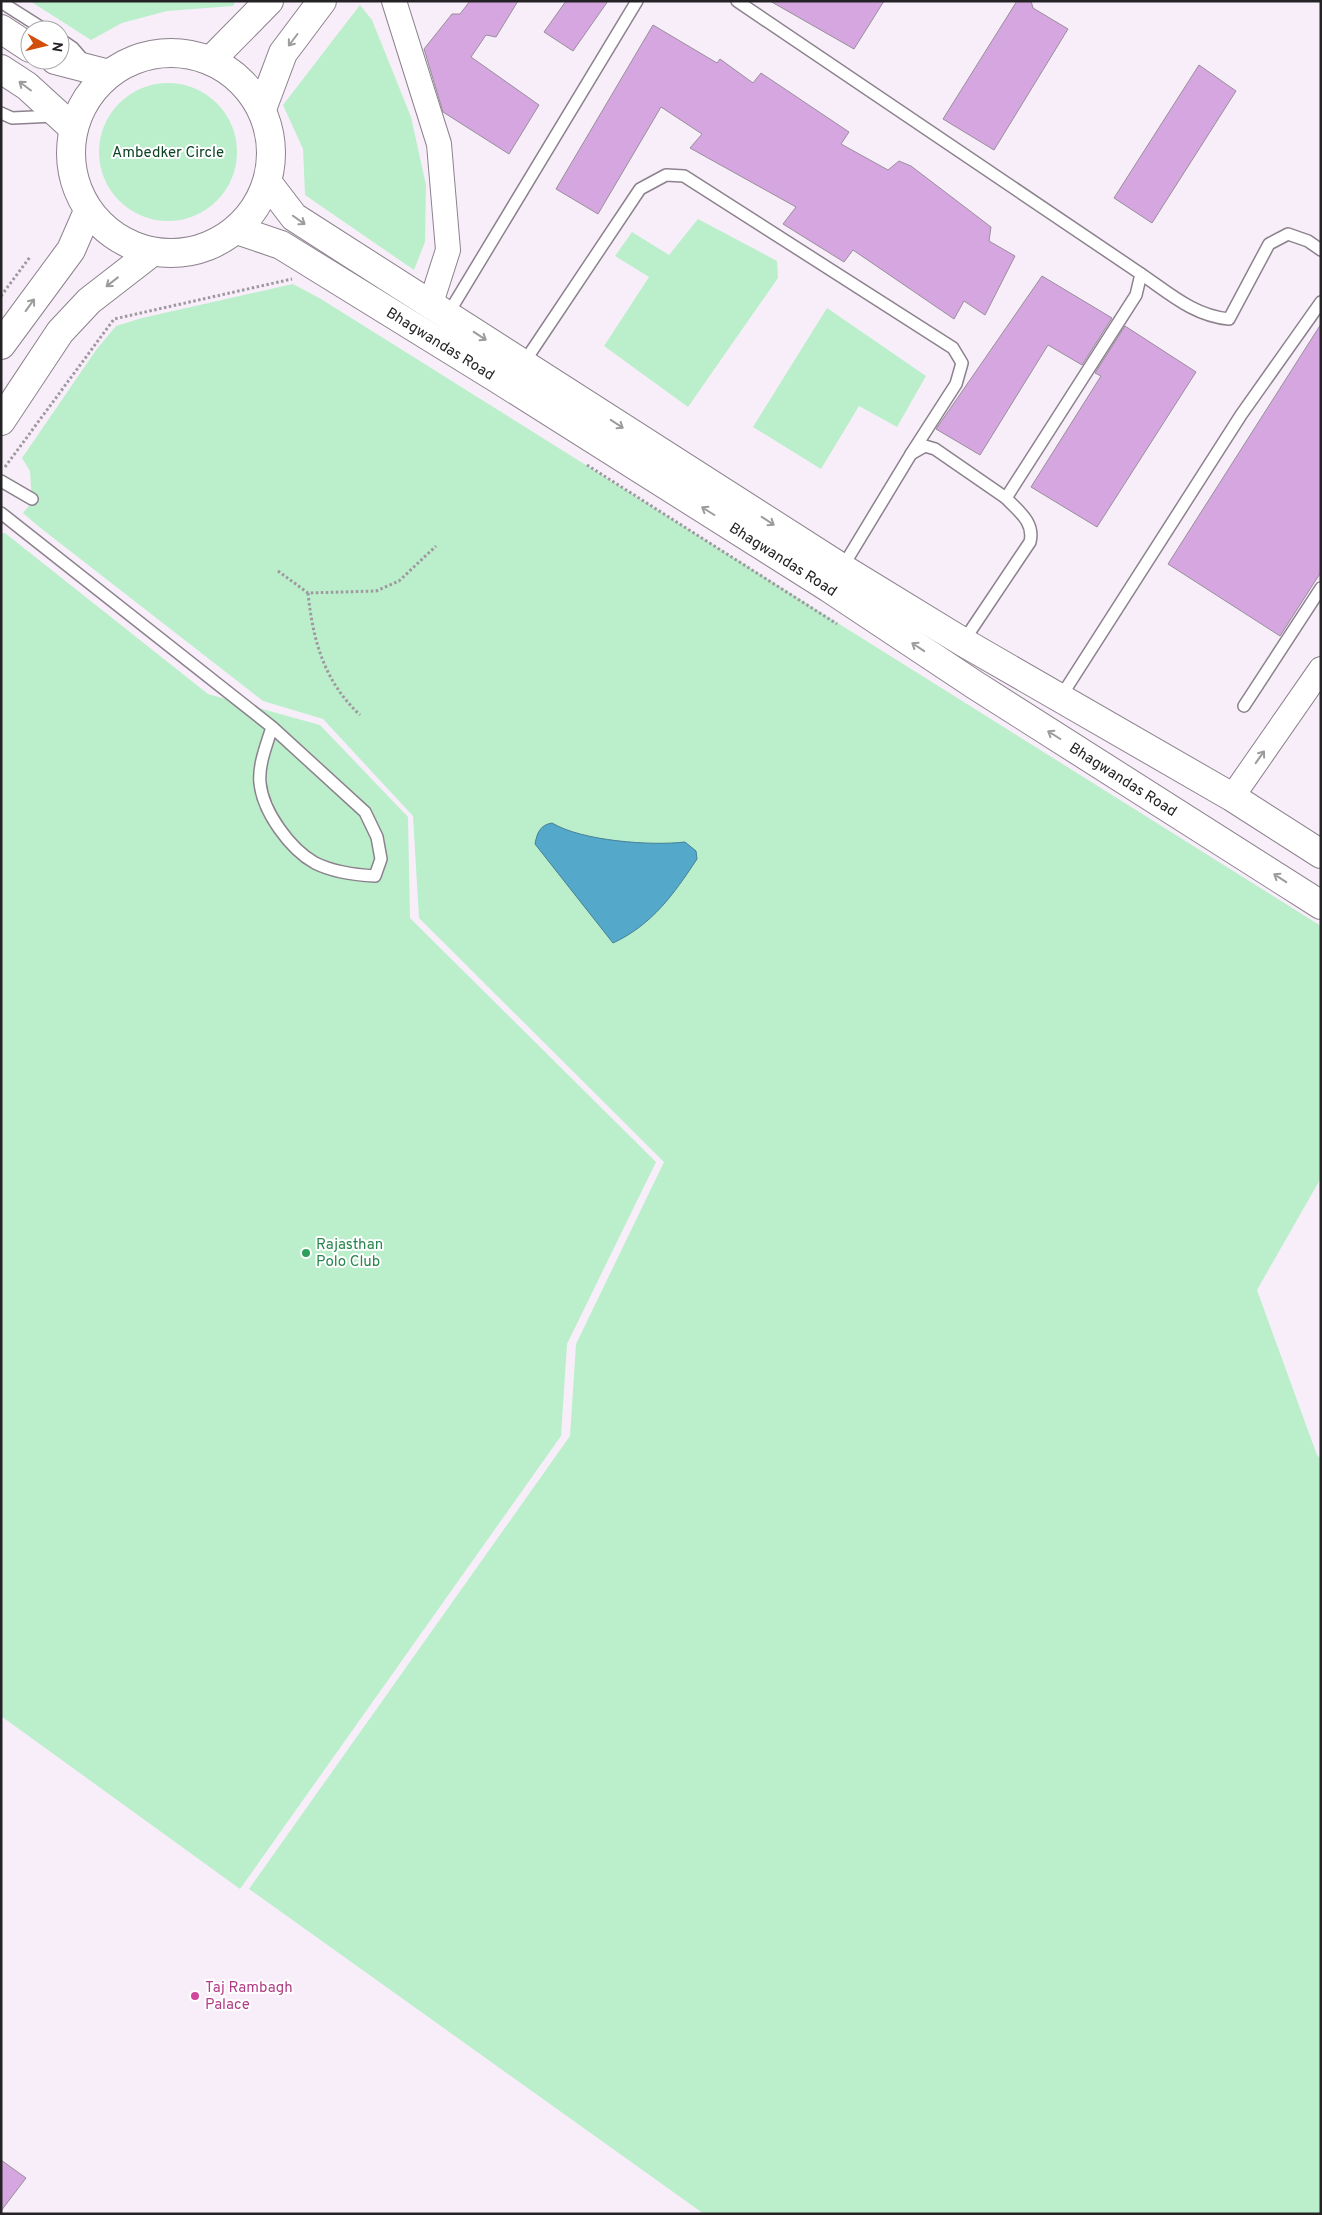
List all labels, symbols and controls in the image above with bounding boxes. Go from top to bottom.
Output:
north arrow [20,20,70,70]
one-way arrow [288,33,298,47]
text: N [47,40,66,53]
one-way arrow [19,80,32,91]
park label: Ambedker Circle [112,144,224,163]
one-way arrow [292,215,306,225]
one-way arrow [105,277,119,287]
one-way arrow [25,298,35,312]
street label: Bhagwandas Road [382,304,497,385]
one-way arrow [473,331,487,341]
one-way arrow [609,419,623,429]
one-way arrow [701,506,715,516]
one-way arrow [761,516,775,526]
street label: Bhagwandas Road [725,519,840,602]
one-way arrow [911,642,925,652]
one-way arrow [1048,730,1062,740]
street label: Bhagwandas Road [1065,739,1180,822]
one-way arrow [1255,751,1265,765]
one-way arrow [1273,873,1287,884]
place label: Rajasthan Polo Club [316,1236,383,1272]
marker: Rajasthan Polo Club [300,1247,312,1259]
place label: Taj Rambagh Palace [205,1979,293,2015]
marker: Taj Rambagh Palace [189,1990,201,2002]

